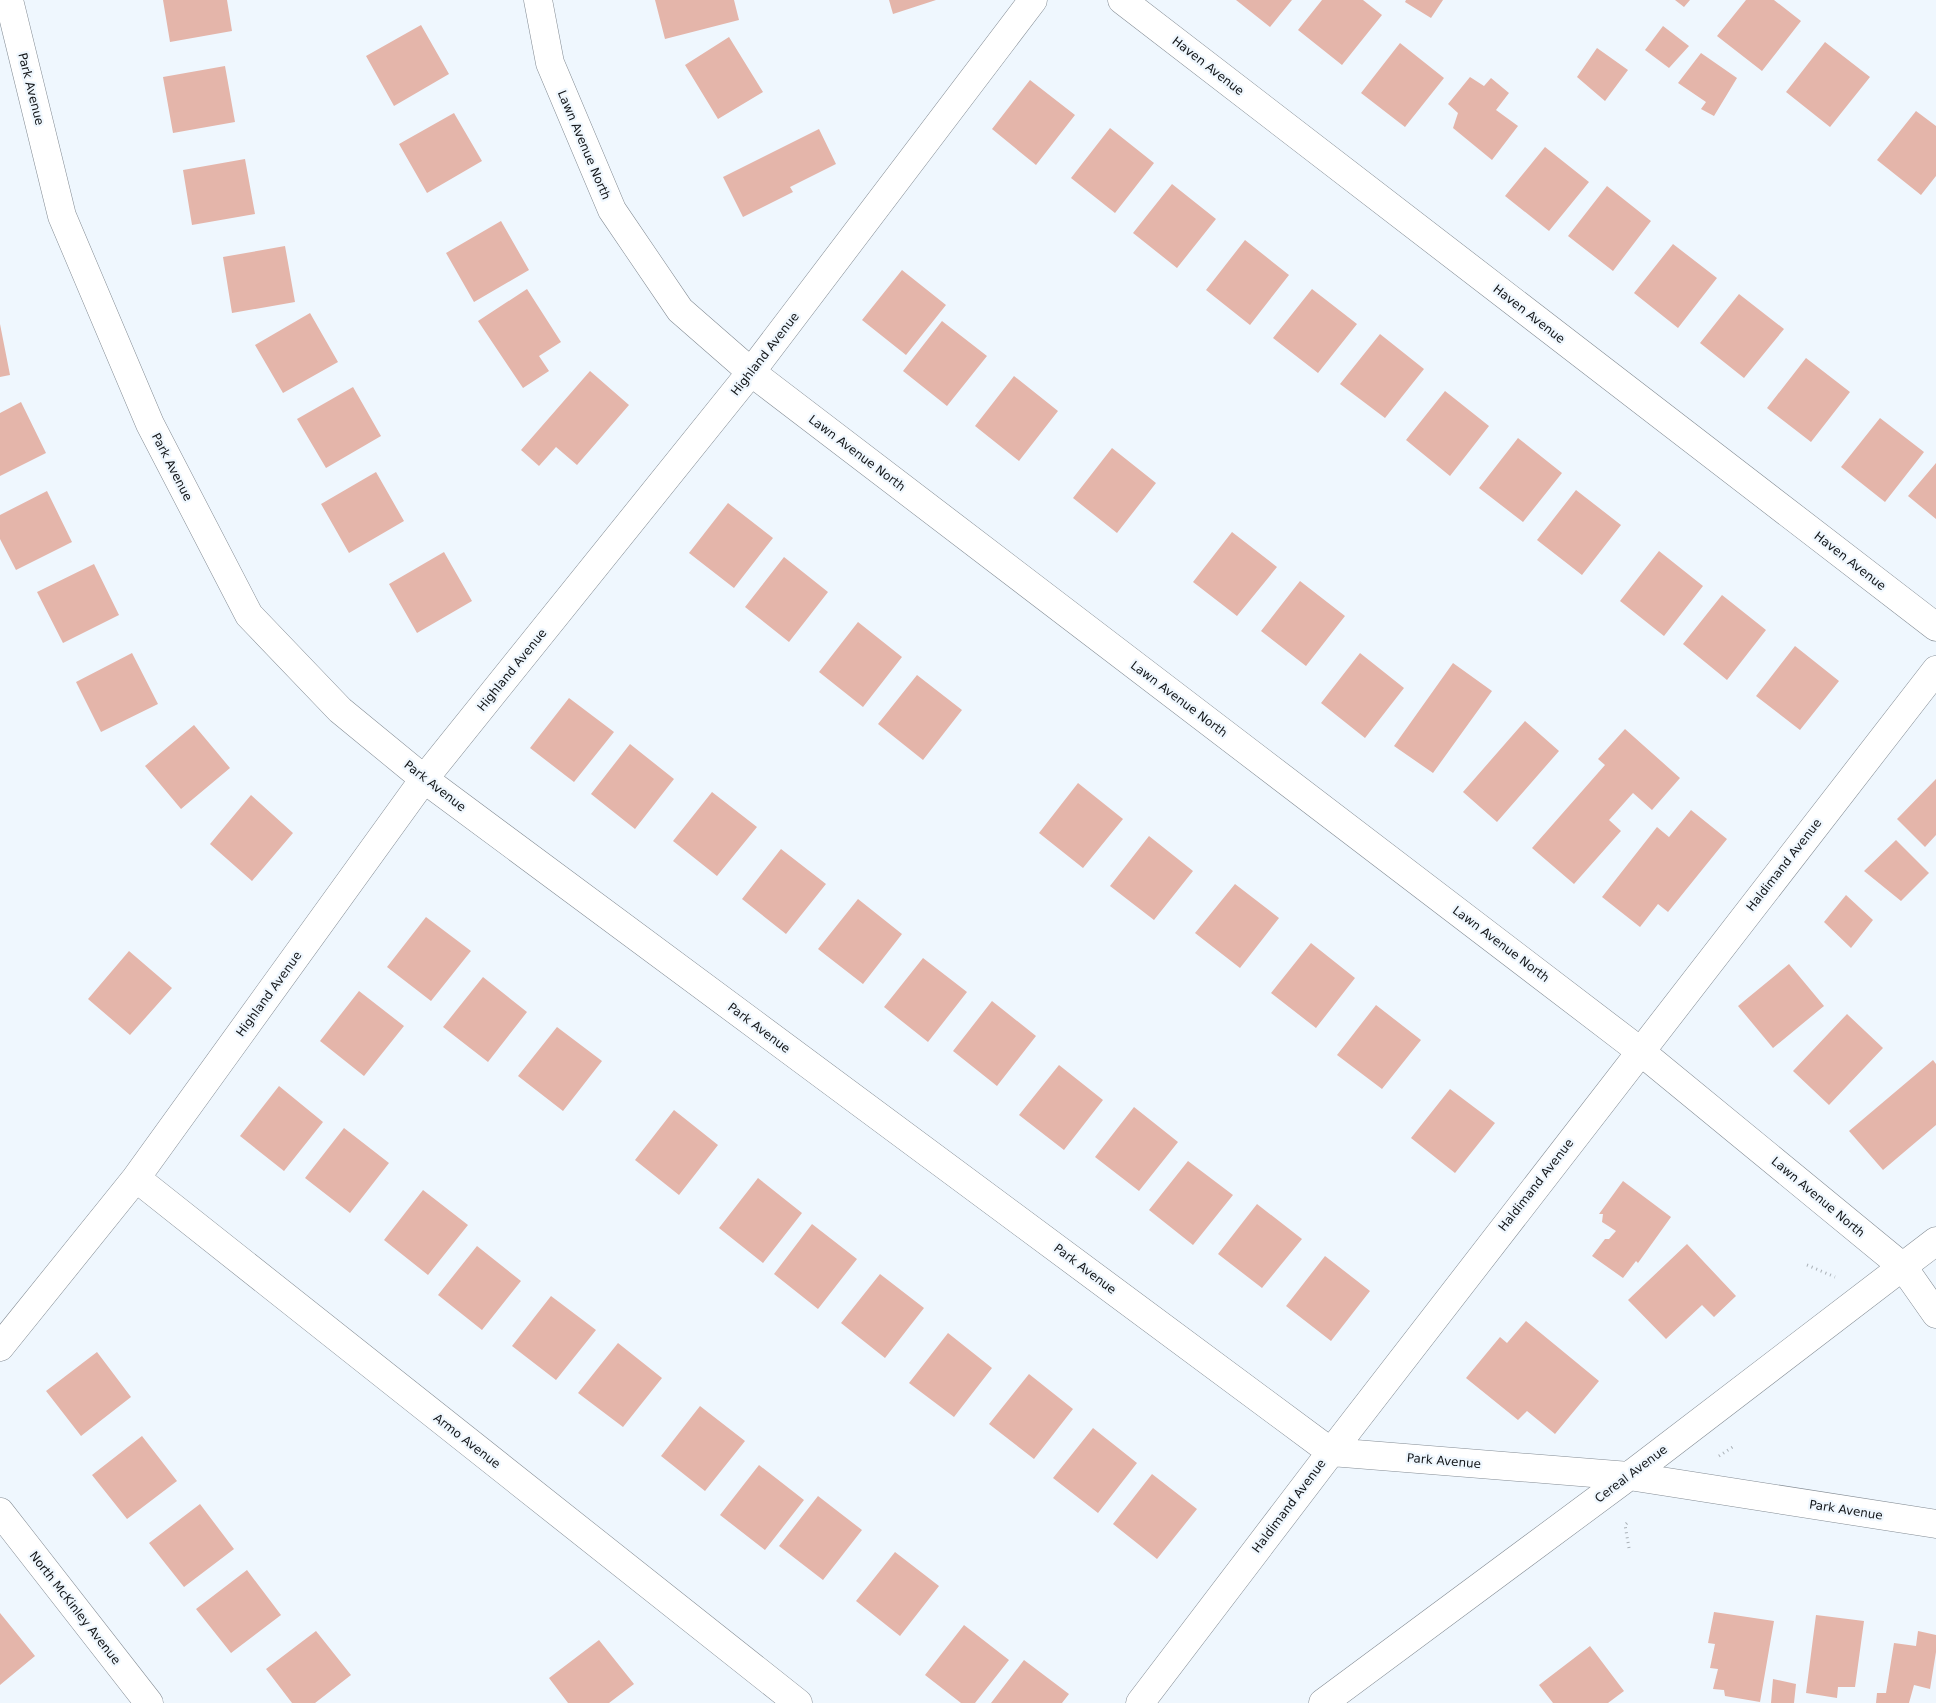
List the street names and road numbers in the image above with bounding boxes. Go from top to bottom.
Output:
street label: Haven Avenue [1169,34,1247,98]
street label: Park Avenue [15,51,47,127]
street label: Lawn Avenue North [555,88,613,202]
street label: Haven Avenue [1490,282,1568,346]
street label: Highland Avenue [728,310,802,398]
street label: Lawn Avenue North [806,412,908,494]
street label: Park Avenue [149,431,195,503]
street label: Haven Avenue [1811,529,1889,593]
street label: Highland Avenue [474,626,550,714]
street label: Lawn Avenue North [1128,658,1230,740]
street label: Park Avenue [401,758,469,814]
street label: Haldimand Avenue [1744,816,1824,914]
street label: Lawn Avenue North [1450,903,1552,985]
street label: Highland Avenue [233,949,305,1039]
street label: Park Avenue [725,1000,793,1056]
street label: Haldimand Avenue [1496,1136,1576,1234]
street label: Lawn Avenue North [1769,1154,1867,1240]
street label: Park Avenue [1051,1241,1119,1297]
street label: Armo Avenue [431,1411,503,1471]
street label: Cereal Avenue [1592,1442,1670,1506]
street label: Park Avenue [1406,1451,1482,1471]
street label: Haldimand Avenue [1249,1457,1329,1555]
street label: Park Avenue [1808,1497,1884,1523]
street label: North McKinley Avenue [27,1549,123,1667]

